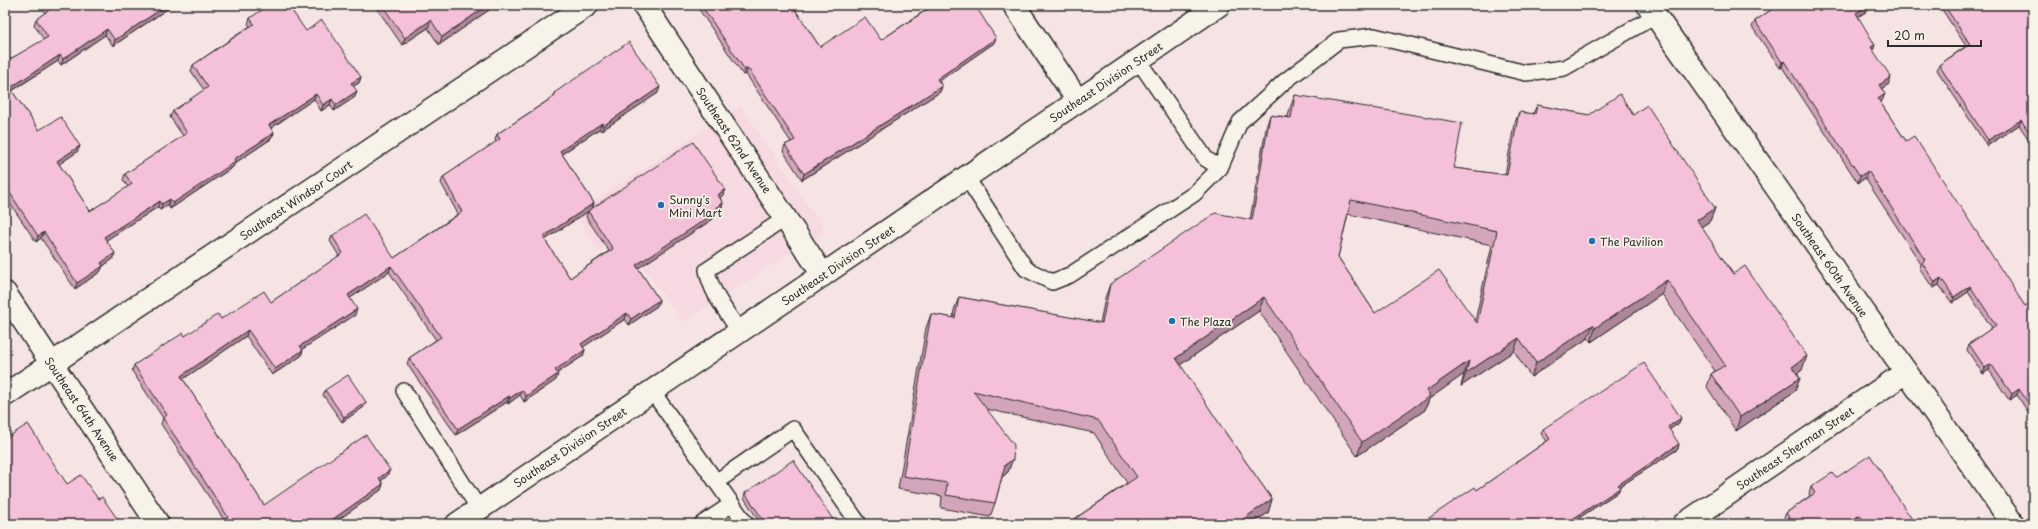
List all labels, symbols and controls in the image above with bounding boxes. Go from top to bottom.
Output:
scale bar [1888,22,1981,48]
text: 20 m [1894,26,1925,44]
street label: Southeast Division Street [1046,37,1166,126]
street label: Southeast 62nd Avenue [692,84,776,196]
street label: Southeast Windsor Court [236,156,356,244]
place label: Sunny's Mini Mart [669,191,722,221]
marker: Sunny's Mini Mart [656,200,666,210]
street label: Southeast 60th Avenue [1788,210,1872,320]
street label: Southeast Division Street [778,220,898,309]
place label: The Pavilion [1600,233,1663,250]
marker: The Pavilion [1587,236,1597,246]
place label: The Plaza [1180,313,1231,330]
marker: The Plaza [1167,316,1177,326]
street label: Southeast 64th Avenue [41,354,123,464]
street label: Southeast Division Street [510,402,630,491]
street label: Southeast Sherman Street [1733,402,1857,494]

